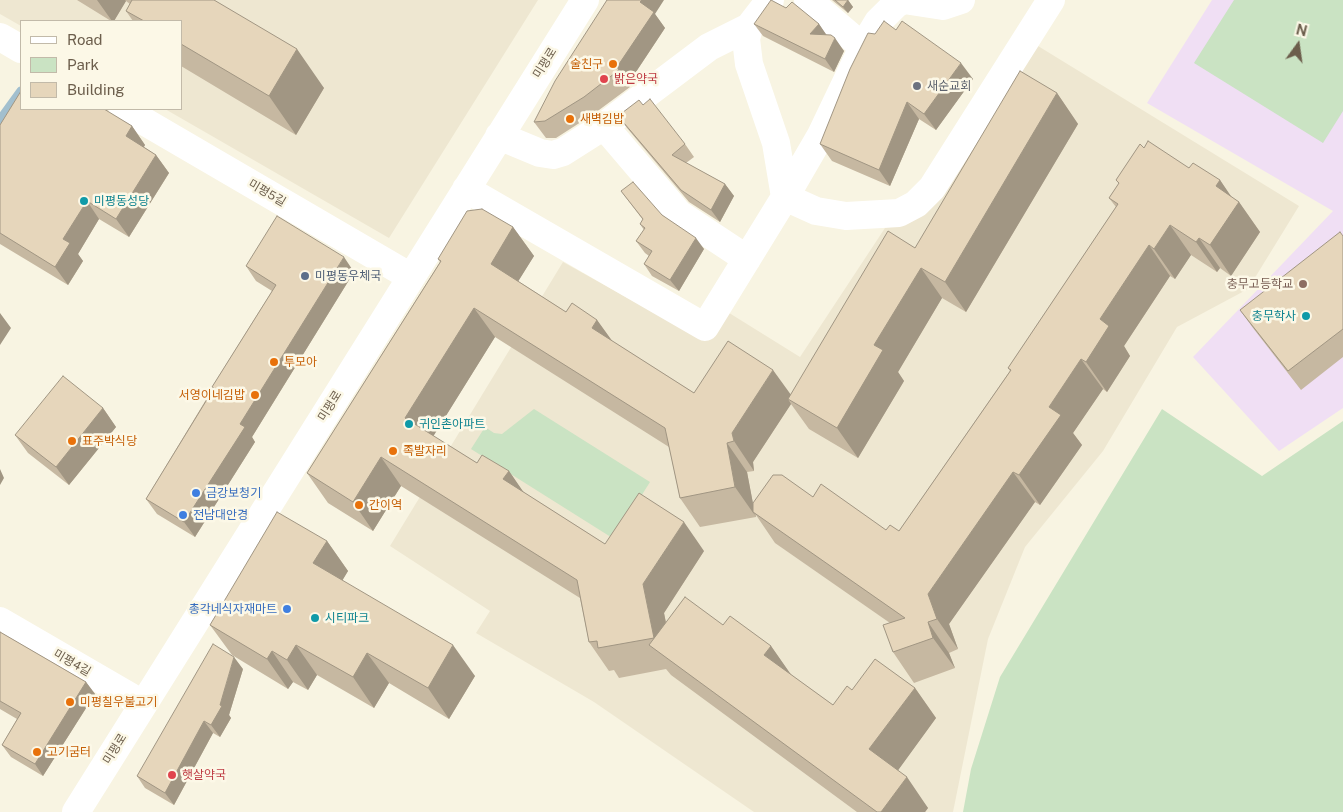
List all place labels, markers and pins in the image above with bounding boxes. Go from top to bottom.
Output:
place label: 술친구 [570,57,603,71]
marker: 술친구 [607,58,619,70]
place label: 밝은약국 [614,72,658,86]
marker: 밝은약국 [598,73,610,85]
place label: 새순교회 [927,79,971,93]
marker: 새순교회 [911,80,923,92]
place label: 새벽김밥 [580,112,624,126]
marker: 새벽김밥 [564,113,576,125]
place label: 미평동성당 [94,194,149,208]
marker: 미평동성당 [78,195,90,207]
place label: 미평동우체국 [315,269,381,283]
marker: 미평동우체국 [299,270,311,282]
place label: 충무고등학교 [1227,277,1293,291]
marker: 충무고등학교 [1297,278,1309,290]
place label: 충무학사 [1252,309,1296,323]
marker: 충무학사 [1300,310,1312,322]
place label: 투모아 [284,355,317,369]
marker: 투모아 [268,356,280,368]
place label: 서영이네김밥 [179,388,245,402]
marker: 서영이네김밥 [249,389,261,401]
place label: 귀인촌아파트 [419,417,485,431]
marker: 귀인촌아파트 [403,418,415,430]
place label: 표주박식당 [82,434,137,448]
marker: 표주박식당 [66,435,78,447]
place label: 족발자리 [403,444,447,458]
marker: 족발자리 [387,445,399,457]
place label: 금강보청기 [206,486,261,500]
marker: 금강보청기 [190,487,202,499]
place label: 간이역 [369,498,402,512]
marker: 간이역 [353,499,365,511]
place label: 전남대안경 [193,508,248,522]
marker: 전남대안경 [177,509,189,521]
place label: 총각네식자재마트 [189,602,277,616]
marker: 총각네식자재마트 [281,603,293,615]
place label: 시티파크 [325,611,369,625]
marker: 시티파크 [309,612,321,624]
place label: 미평칠우불고기 [80,695,157,709]
marker: 미평칠우불고기 [64,696,76,708]
place label: 고기굼터 [47,745,91,759]
marker: 고기굼터 [31,746,43,758]
place label: 햇살약국 [182,768,226,782]
marker: 햇살약국 [166,769,178,781]

